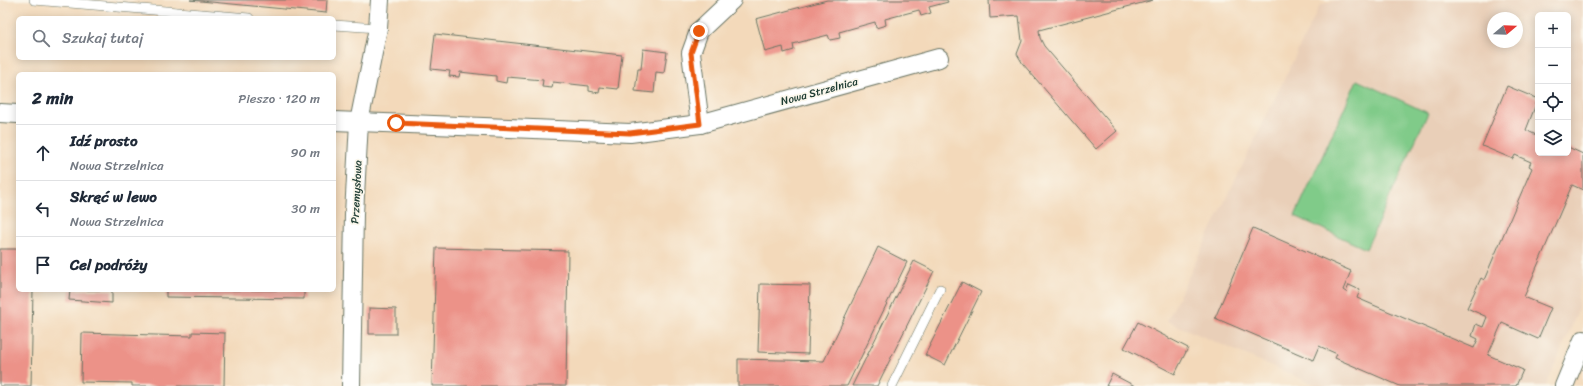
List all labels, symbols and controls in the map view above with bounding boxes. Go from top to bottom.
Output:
north arrow [1487,12,1523,48]
map controls [1535,12,1571,156]
button: + [1535,12,1571,48]
search box [16,16,336,60]
route end [690,22,708,40]
text: Szukaj tutaj [62,25,143,51]
icon: search [30,27,52,49]
button: − [1535,48,1571,84]
street label: Nowa Strzelnica [778,72,860,111]
text: 2 min [32,83,73,113]
button: locate [1535,84,1571,120]
text: Pieszo · 120 m [238,87,320,110]
route start [387,114,405,132]
button: layers [1535,120,1571,156]
text: Idź prosto [70,128,138,154]
text: 90 m [290,141,320,164]
icon: ahead [32,142,54,164]
text: Nowa Strzelnica [70,154,163,177]
street label: Przemysłowa [345,159,368,224]
text: Skręć w lewo [70,184,157,210]
text: 30 m [291,197,320,220]
icon: left [32,198,54,220]
text: Nowa Strzelnica [70,210,163,233]
text: Cel podróży [70,252,147,278]
icon: arrive [32,254,54,276]

